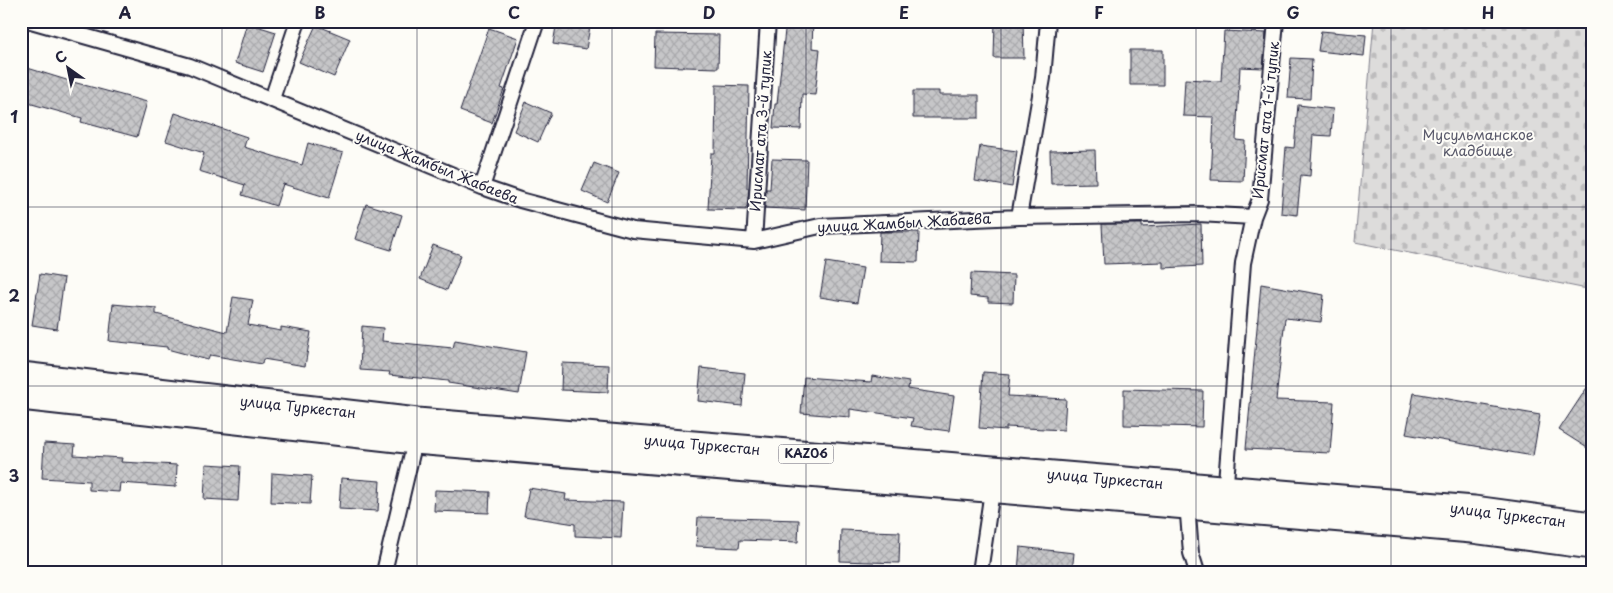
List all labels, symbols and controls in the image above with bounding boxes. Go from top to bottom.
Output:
text: A [119,0,132,24]
text: B [315,0,326,24]
text: C [508,0,520,24]
text: D [703,0,715,24]
text: E [899,0,909,24]
text: F [1094,0,1104,24]
text: G [1286,0,1300,24]
text: H [1482,0,1494,24]
street label: Ирисмат ата 1-й тупик [1247,40,1284,200]
north arrow [42,42,92,92]
text: С [51,45,71,68]
street label: Ирисмат ата 3-й тупик [744,49,777,212]
text: 1 [10,104,18,128]
street label: улица Жамбыл Жабаева [353,124,522,209]
park label: Мусульманское кладбище [1422,124,1534,161]
street label: улица Жамбыл Жабаева [817,207,992,238]
text: 2 [8,283,20,307]
street label: улица Туркестан [239,390,357,423]
street label: улица Туркестан [643,429,761,460]
road number: KАZ06 [778,444,834,464]
text: 3 [9,463,19,487]
street label: улица Туркестан [1046,463,1164,494]
street label: улица Туркестан [1449,497,1567,532]

